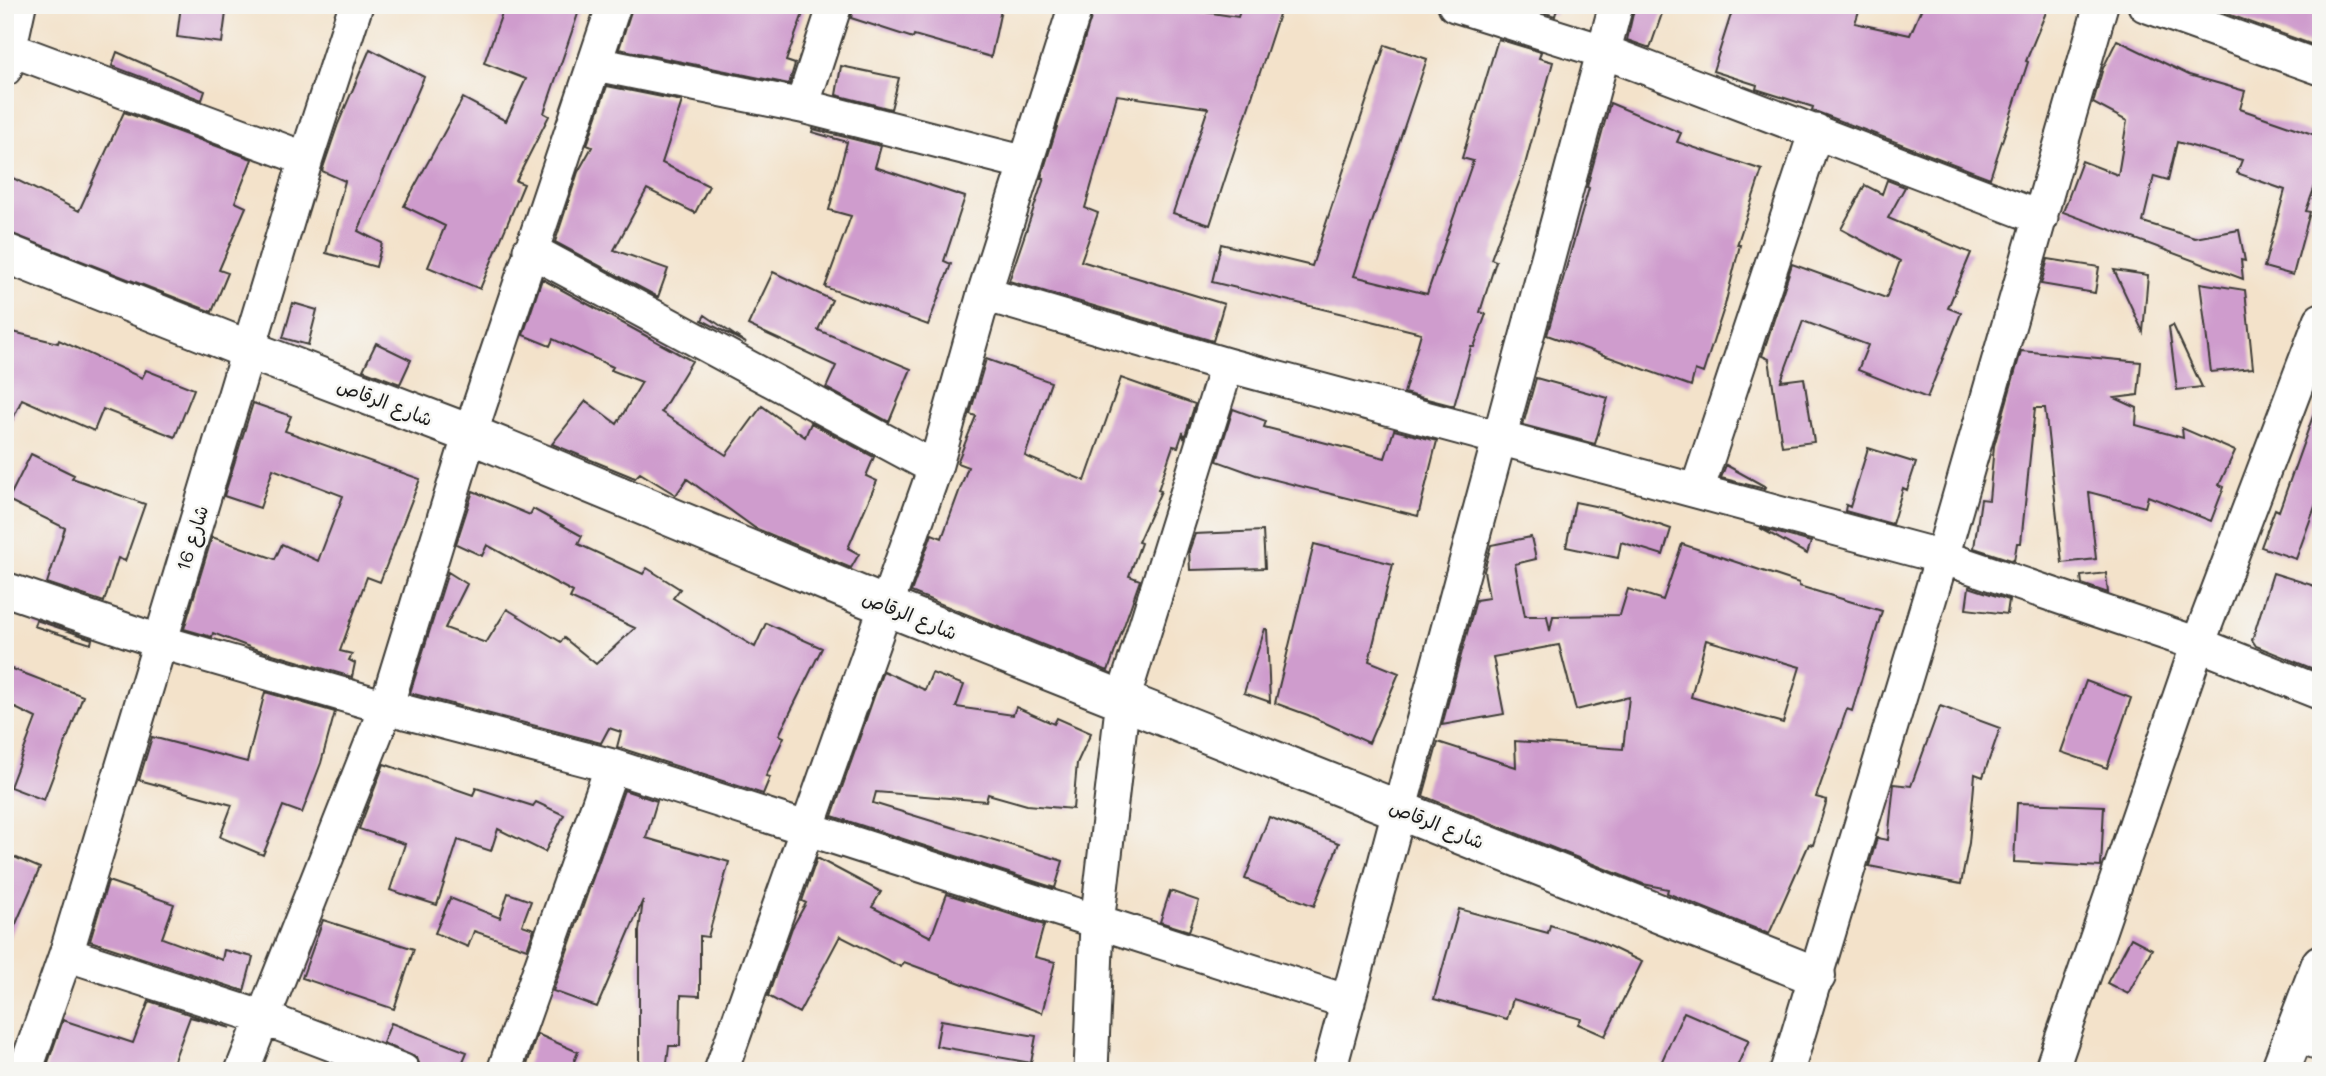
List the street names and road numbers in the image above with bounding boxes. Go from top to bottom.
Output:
street label: شارع الرقاص [333,372,436,433]
street label: شارع 16 [170,502,215,574]
street label: شارع الرقاص [858,584,961,647]
street label: شارع الرقاص [1385,793,1488,856]

